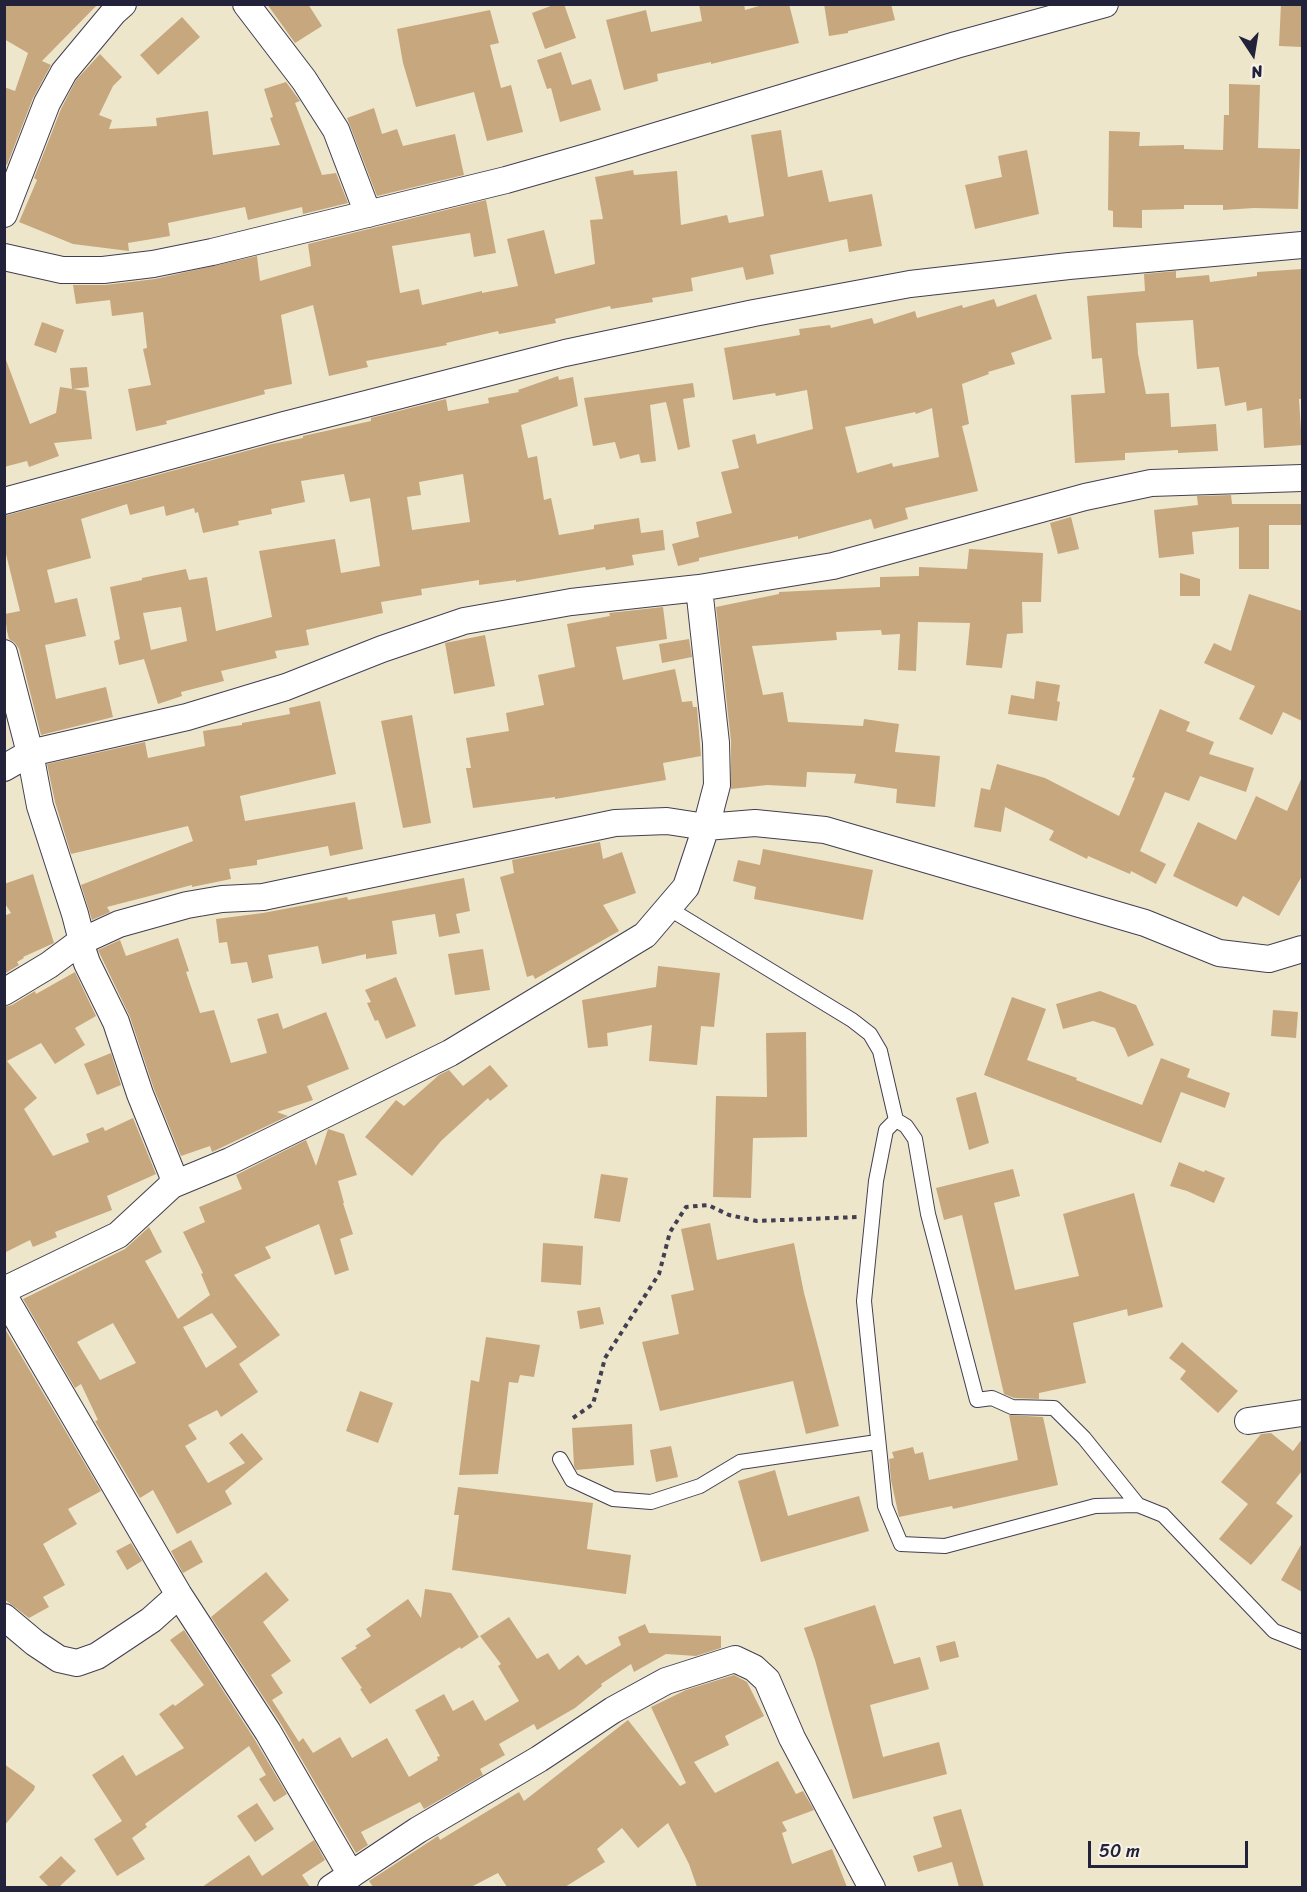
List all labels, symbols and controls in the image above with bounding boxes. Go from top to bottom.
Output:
north arrow [1223,24,1283,84]
text: N [1248,57,1265,87]
scale bar [1091,1829,1252,1867]
text: 50 m [1099,1835,1140,1867]

